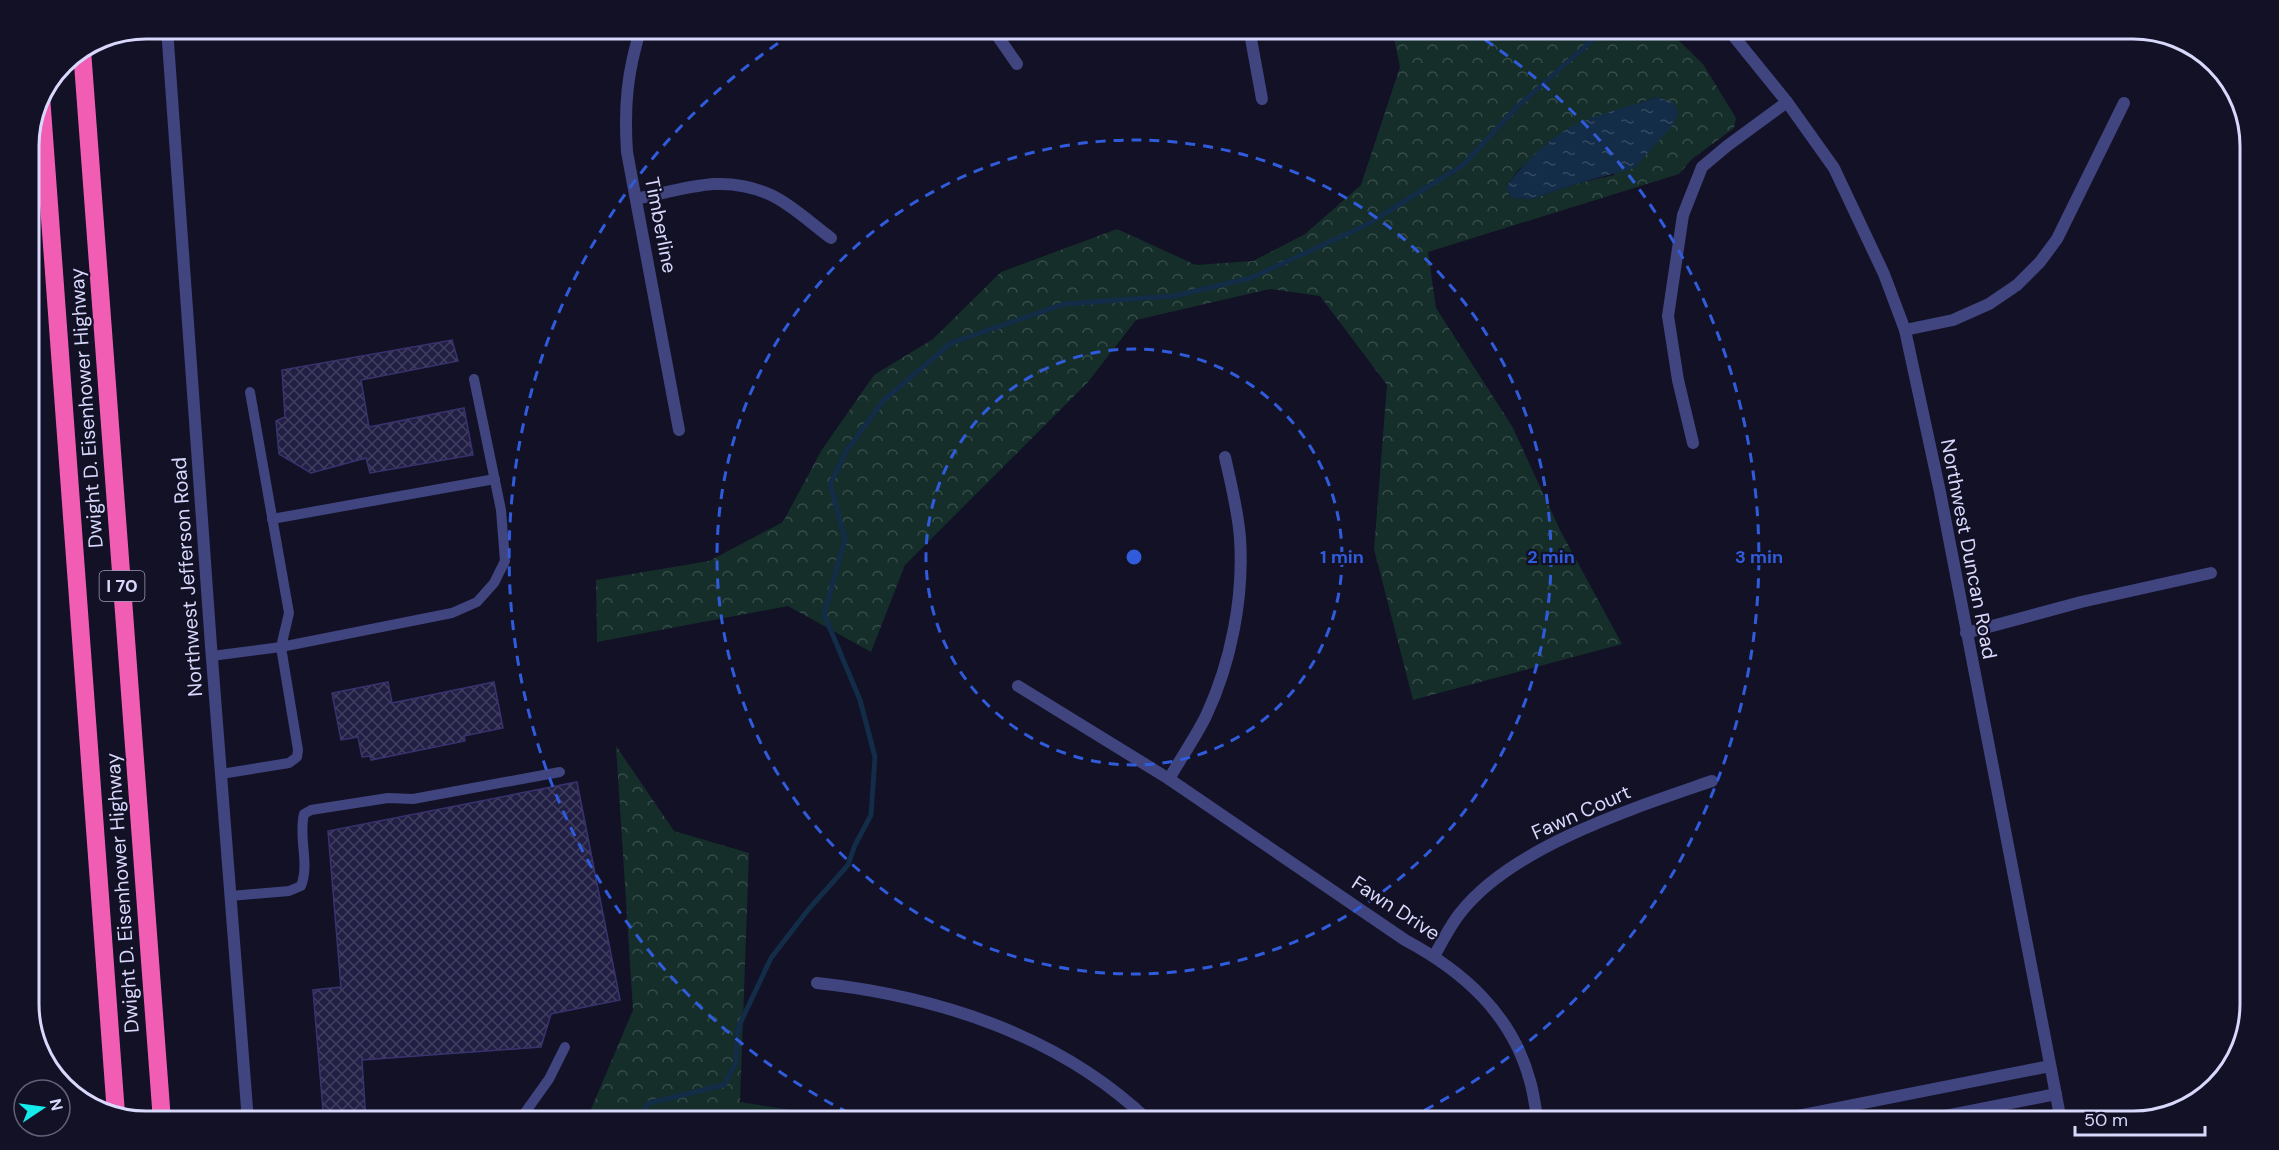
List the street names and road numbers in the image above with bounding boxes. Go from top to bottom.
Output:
street label: Timberline [639,175,683,275]
street label: Dwight D. Eisenhower Highway [63,267,109,549]
street label: Northwest Duncan Road [1935,437,2003,661]
street label: Northwest Jefferson Road [166,456,208,698]
road number: I 70 [100,571,144,601]
street label: Dwight D. Eisenhower Highway [99,752,145,1034]
street label: Fawn Court [1527,779,1635,845]
street label: Fawn Drive [1347,870,1445,946]

